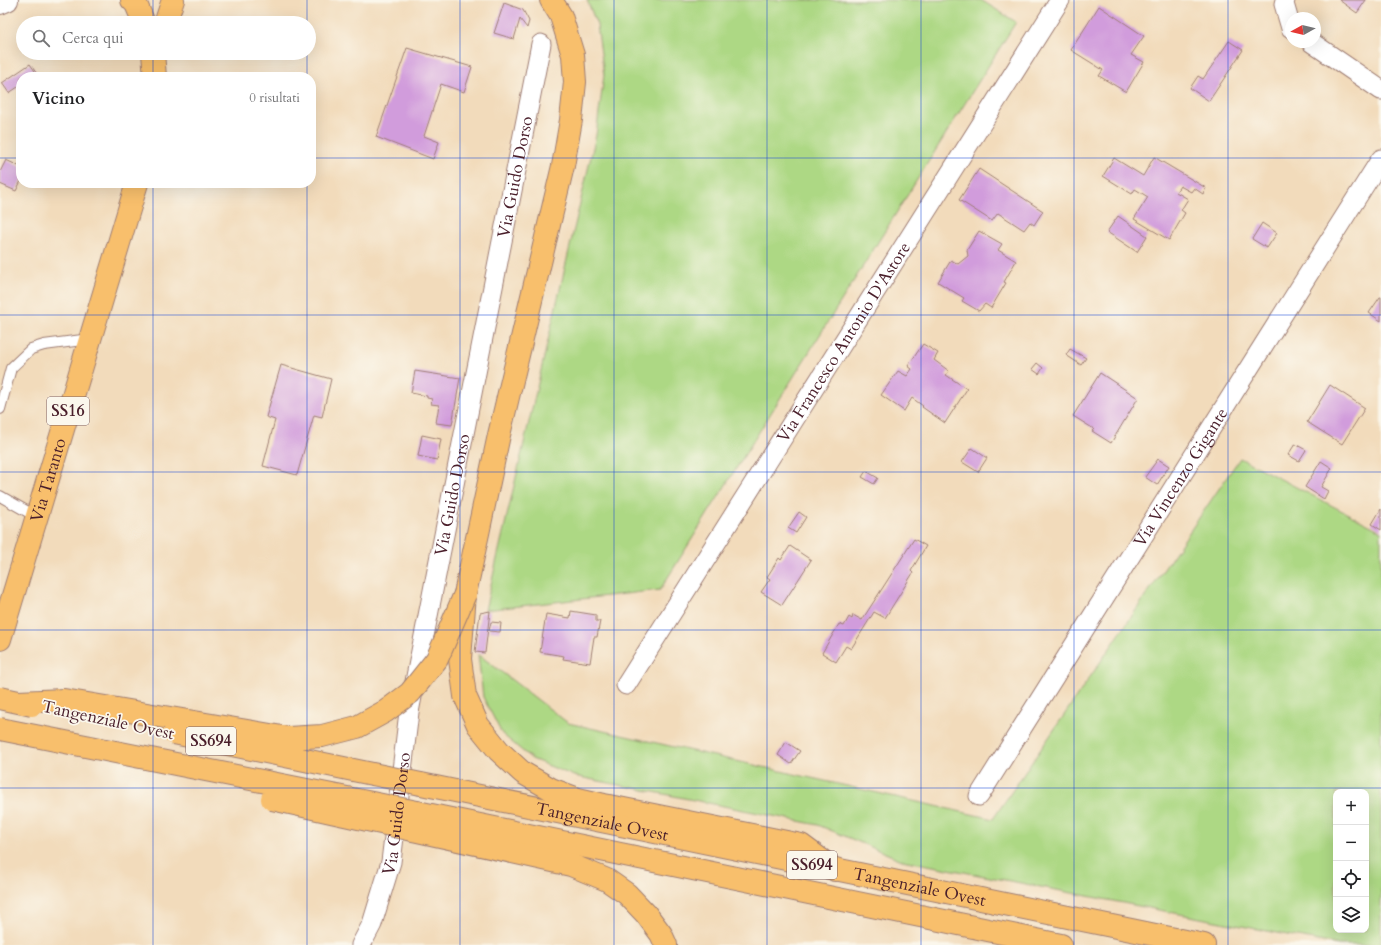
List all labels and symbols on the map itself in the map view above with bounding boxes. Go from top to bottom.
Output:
north arrow [1285,12,1321,48]
street label: Via Guido Dorso [491,114,538,240]
street label: Via Francesco Antonio D'Astore [771,237,915,447]
road number: SS16 [47,397,89,425]
street label: Via Vincenzo Gigante [1128,403,1233,551]
street label: Via Guido Dorso [429,432,475,558]
street label: Via Taranto [24,435,71,525]
street label: Tangenziale Ovest [40,695,177,745]
road number: SS694 [186,727,236,755]
street label: Via Guido Dorso [376,751,416,878]
street label: Tangenziale Ovest [534,796,671,846]
road number: SS694 [787,851,837,879]
street label: Tangenziale Ovest [851,862,989,911]

